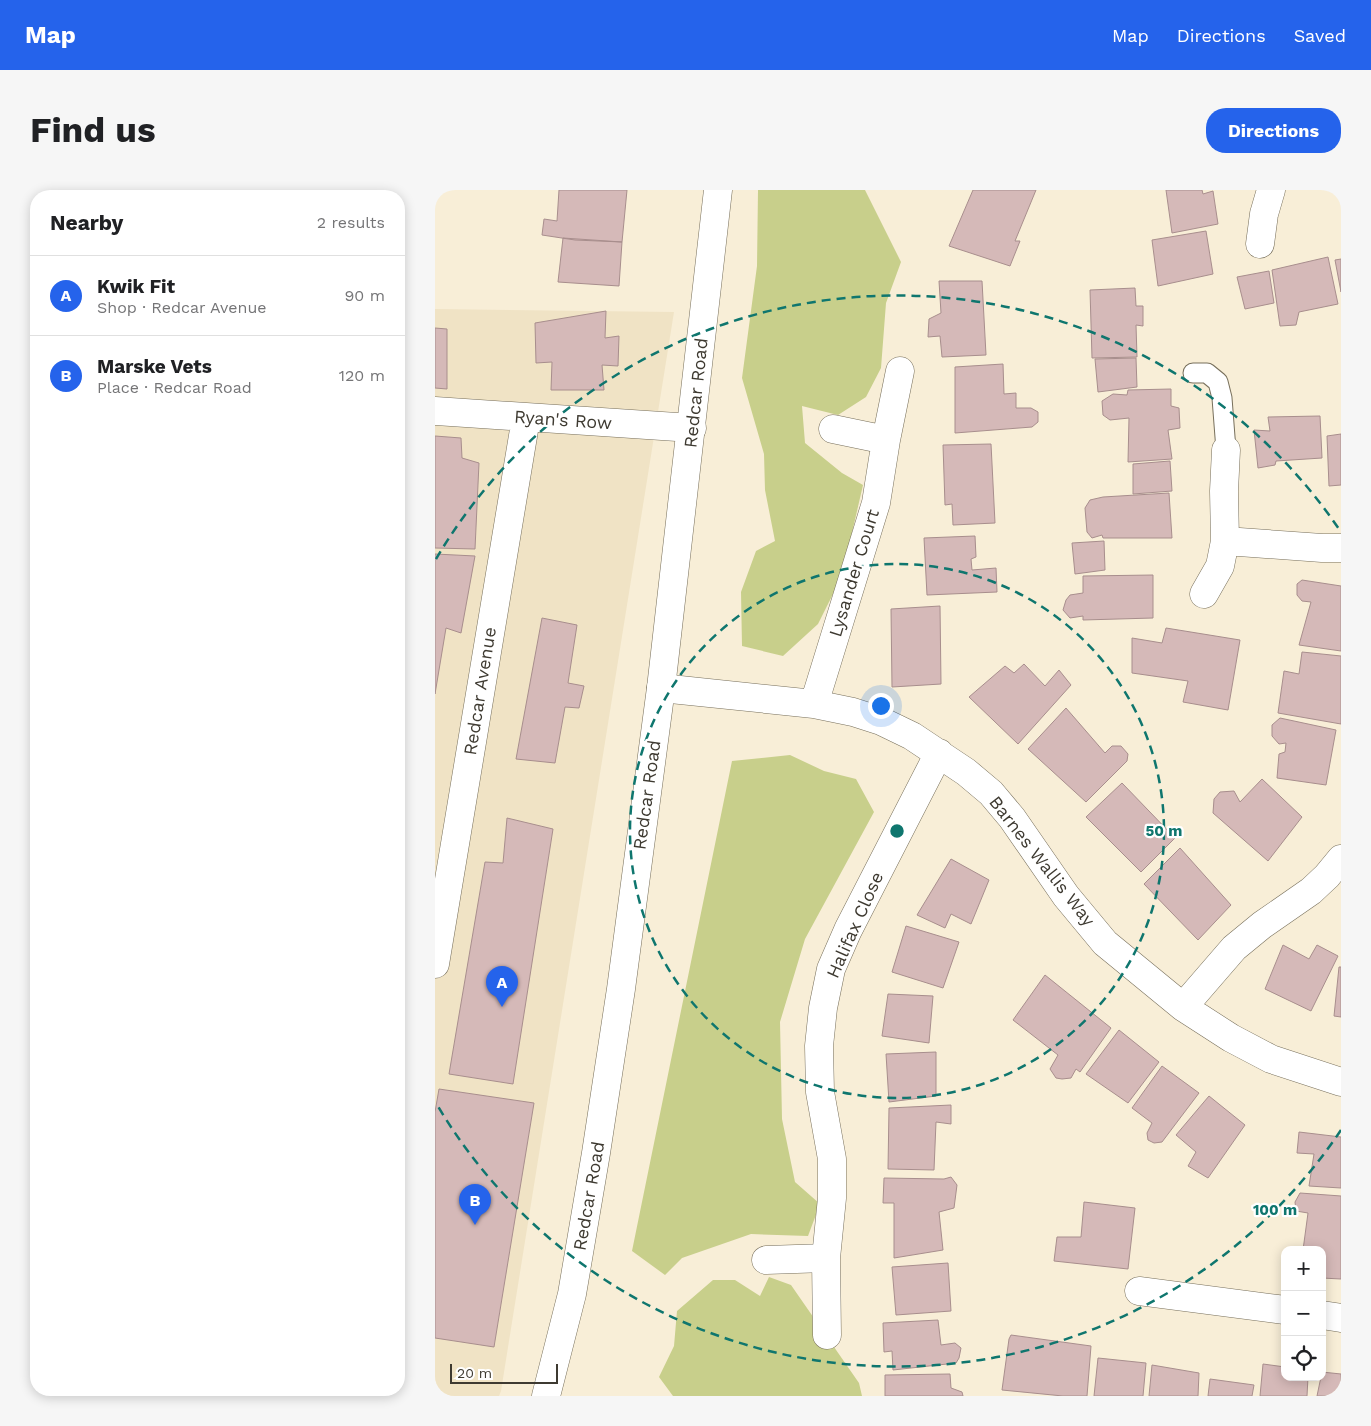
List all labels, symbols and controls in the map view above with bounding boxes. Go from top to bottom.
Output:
text: Map [25,21,76,49]
text: Map [1112,25,1149,46]
text: Directions [1177,25,1266,46]
text: Saved [1294,25,1346,46]
button: Directions [1206,108,1341,153]
text: Find us [30,109,156,151]
text: Nearby [50,210,123,235]
text: 2 results [317,213,385,232]
text: Kwik Fit [97,275,175,298]
text: A [61,286,71,305]
text: 90 m [344,286,385,305]
text: Shop · Redcar Avenue [97,298,267,317]
street label: Redcar Road [679,337,712,449]
text: Marske Vets [97,355,212,378]
text: B [61,366,71,385]
text: 120 m [339,366,385,385]
text: Place · Redcar Road [97,378,252,397]
street label: Ryan's Row [513,406,613,433]
street label: Lysander Court [824,506,883,639]
street label: Redcar Avenue [459,625,500,757]
your location [868,693,894,719]
street label: Redcar Road [628,739,665,851]
street label: Barnes Wallis Way [985,791,1100,930]
centre of rings [888,822,906,840]
text: 50 m [1146,822,1182,840]
street label: Halifax Close [822,868,887,981]
pin: A [486,966,518,1007]
street label: Redcar Road [569,1140,608,1252]
pin: B [459,1184,491,1225]
text: 100 m [1253,1201,1297,1219]
map controls [1281,1246,1326,1381]
button: + [1281,1246,1326,1291]
button: − [1281,1291,1326,1336]
button: locate [1281,1336,1326,1381]
scale bar [450,1361,557,1384]
text: 20 m [457,1365,492,1381]

